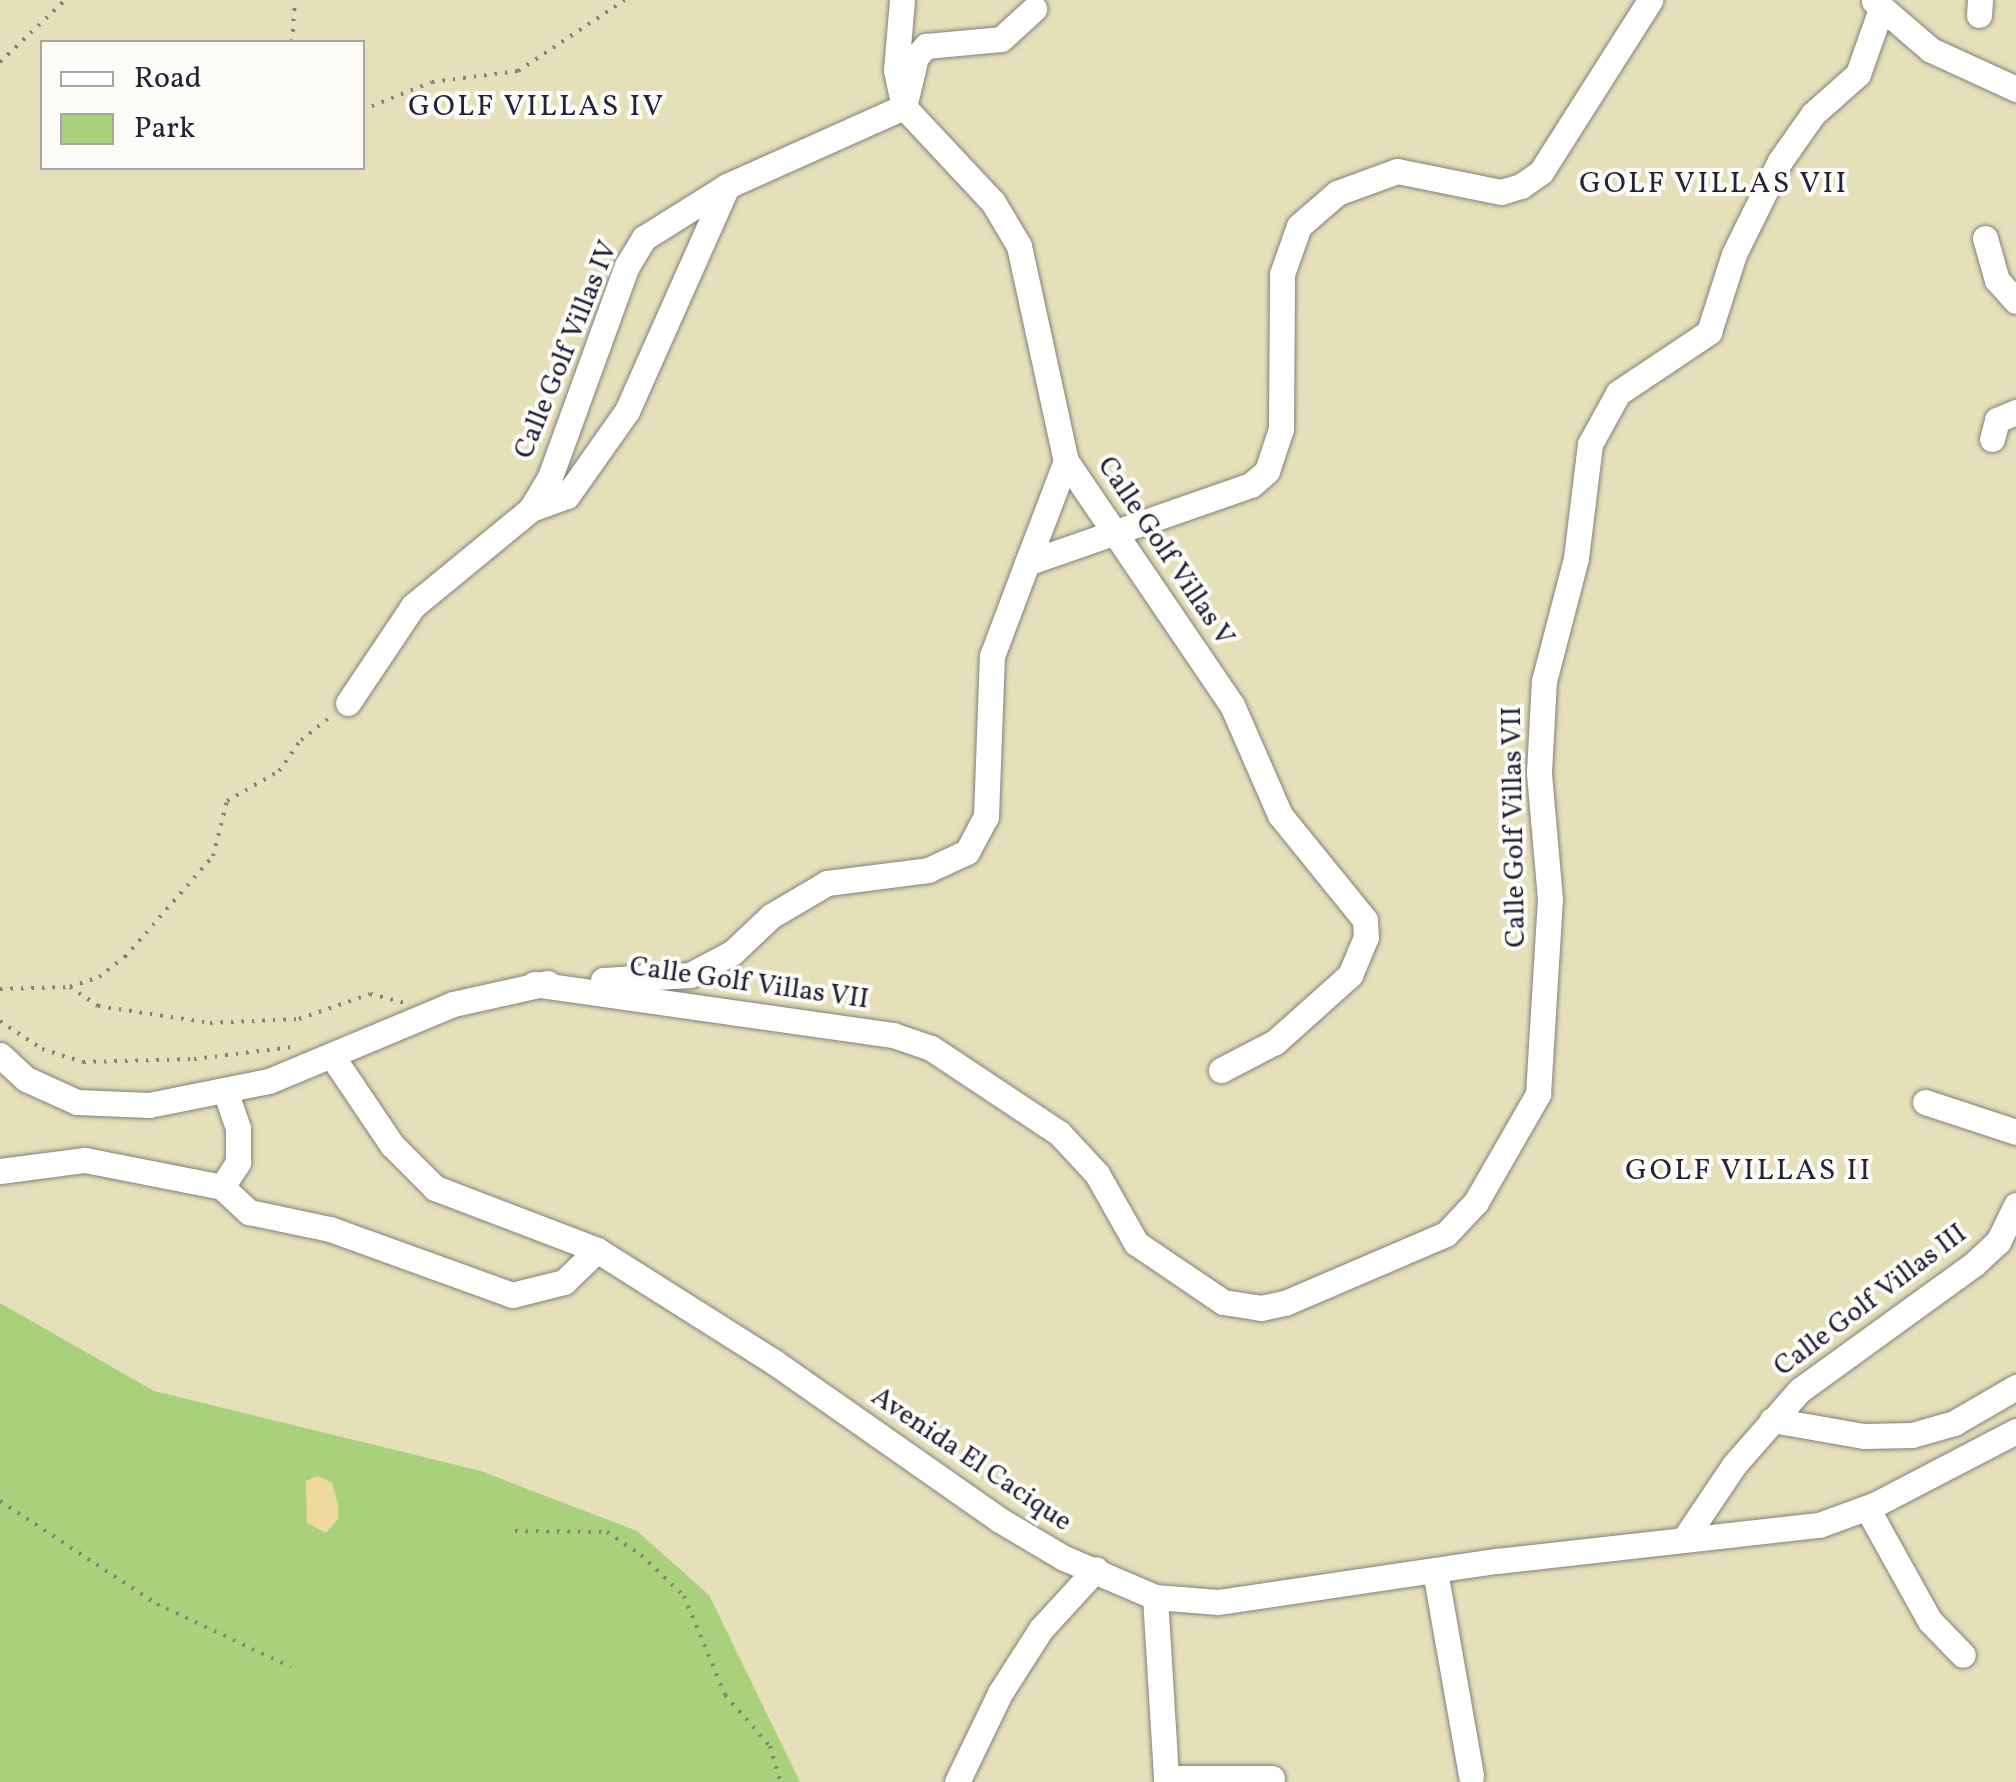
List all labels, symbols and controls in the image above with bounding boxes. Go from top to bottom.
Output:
legend [40,40,365,170]
text: Road [134,58,202,100]
district label: GOLF VILLAS IV [408,89,666,125]
text: Park [134,108,195,150]
district label: GOLF VILLAS VII [1578,166,1850,202]
street label: Calle Golf Villas IV [508,237,626,463]
street label: Calle Golf Villas V [1090,451,1240,653]
street label: Calle Golf Villas VII [1496,707,1534,947]
street label: Calle Golf Villas VII [628,951,870,1017]
district label: GOLF VILLAS II [1625,1153,1873,1189]
street label: Calle Golf Villas III [1769,1218,1973,1384]
street label: Avenida El Cacique [864,1380,1078,1540]

